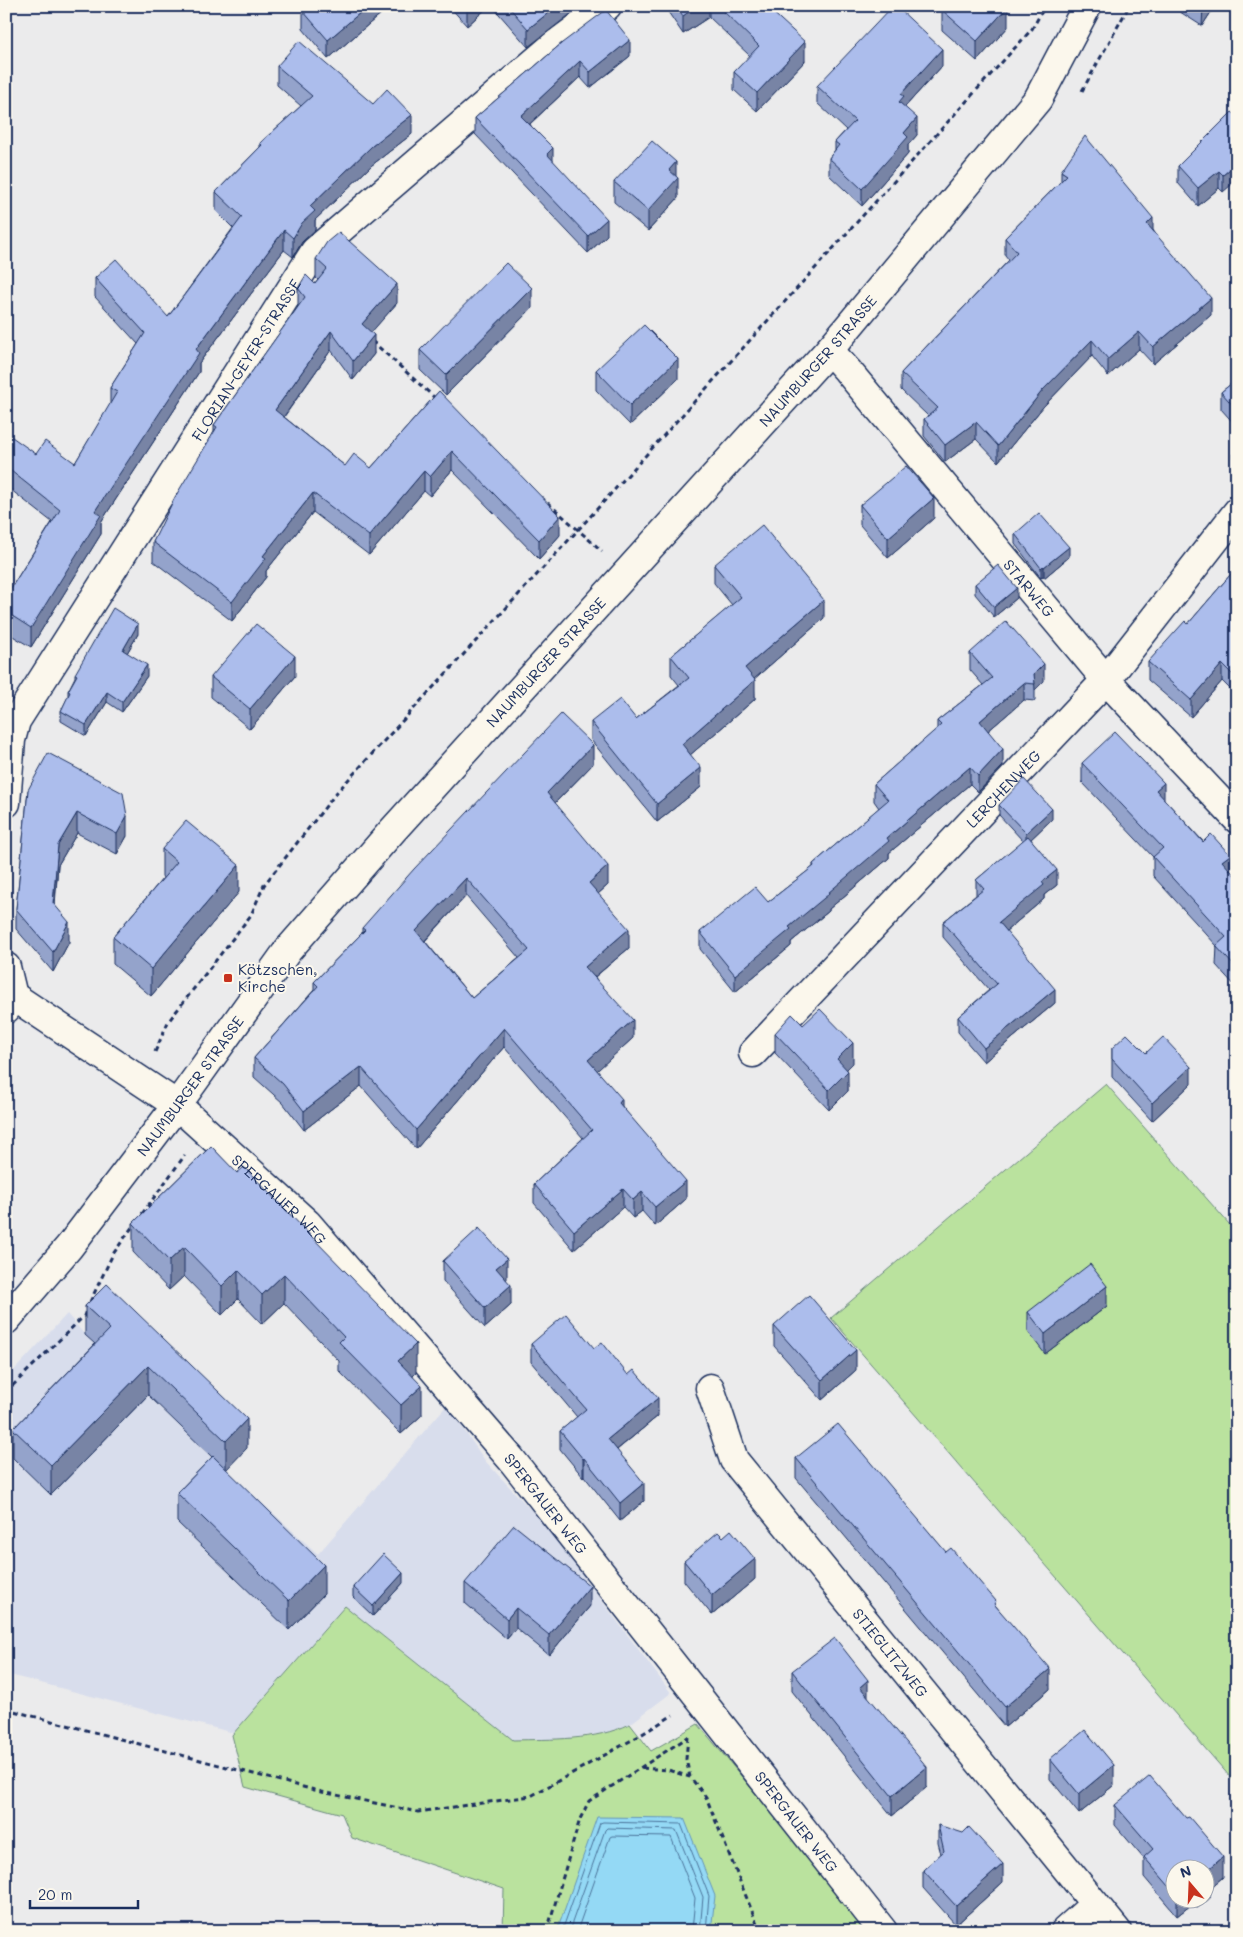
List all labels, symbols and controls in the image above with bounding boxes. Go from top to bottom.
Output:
street label: FLORIAN-GEYER-STRASSE [187,274,305,445]
street label: NAUMBURGER STRASSE [754,290,881,431]
street label: STARWEG [999,555,1059,621]
street label: NAUMBURGER STRASSE [481,592,610,731]
street label: LERCHENWEG [962,745,1045,832]
place label: Kötzschen, Kirche [238,959,318,996]
marker: Kötzschen, Kirche [222,972,234,984]
street label: NAUMBURGER STRASSE [132,1011,248,1160]
street label: SPERGAUER WEG [228,1150,331,1249]
street label: SPERGAUER WEG [500,1449,592,1558]
street label: STIEGLITZWEG [848,1604,933,1701]
street label: SPERGAUER WEG [751,1767,843,1876]
north arrow [1166,1860,1216,1910]
text: N [1177,1861,1194,1882]
scale bar [30,1877,138,1909]
text: 20 m [38,1884,72,1904]

